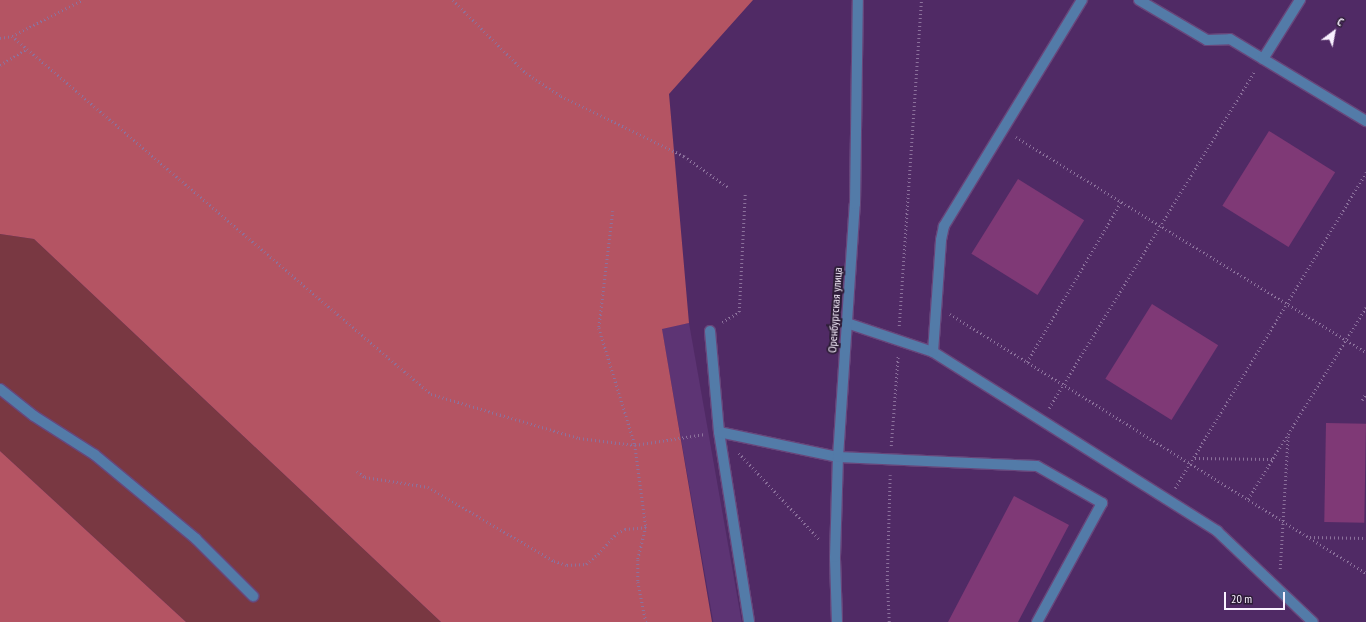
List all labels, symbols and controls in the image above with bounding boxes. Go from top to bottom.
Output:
north arrow [1314,12,1354,52]
text: С [1335,15,1346,29]
street label: Оренбургская улица [825,267,845,353]
scale bar [1226,584,1287,610]
text: 20 m [1231,591,1252,606]

